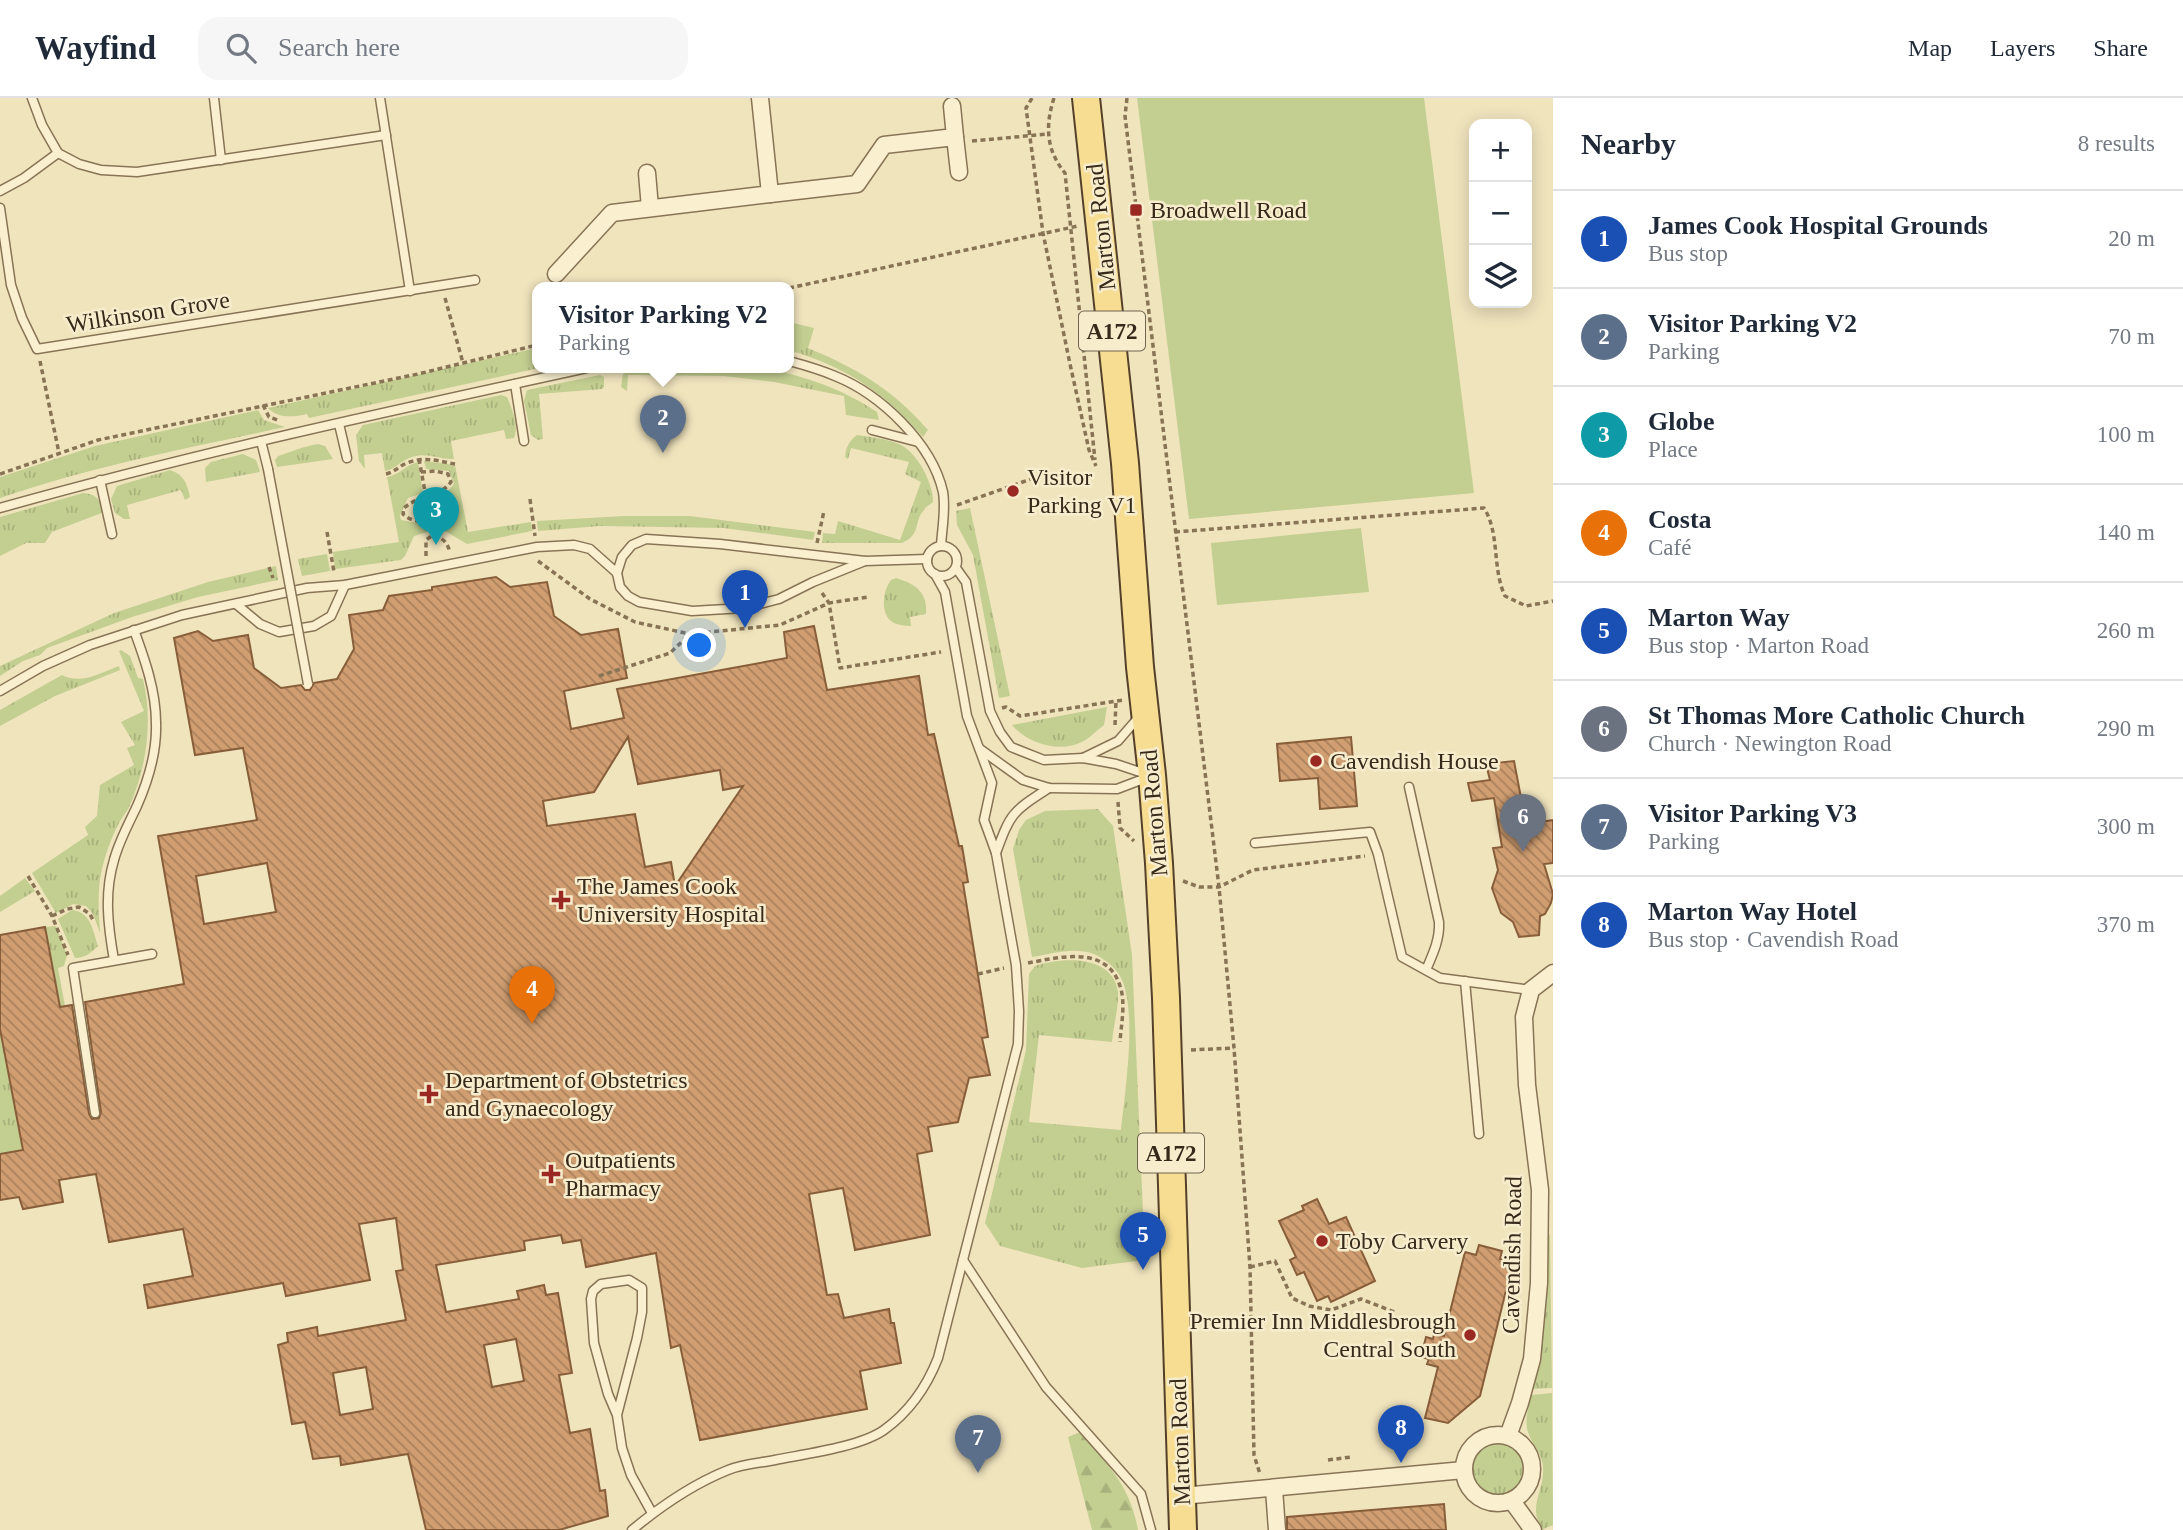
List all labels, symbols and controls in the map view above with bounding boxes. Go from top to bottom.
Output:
search box [198,17,688,80]
icon: search [222,29,260,67]
text: Wayfind [35,30,156,66]
text: Search here [278,33,400,62]
text: Map [1908,35,1952,61]
text: Layers [1990,35,2055,61]
text: Share [2093,35,2148,61]
map controls [1469,119,1532,308]
button: + [1469,119,1532,182]
text: Nearby [1581,127,1676,160]
text: 8 results [2078,131,2155,156]
street label: Marton Road [1081,162,1121,292]
button: − [1469,182,1532,245]
place label: Broadwell Road [1150,197,1307,223]
marker: Broadwell Road [1128,202,1144,218]
text: James Cook Hospital Grounds [1648,211,1988,240]
text: 1 [1598,226,1610,251]
text: 20 m [2108,226,2155,251]
text: Bus stop [1648,241,1728,266]
button: layers [1469,245,1532,308]
popup [532,282,794,373]
street label: Wilkinson Grove [64,286,232,338]
text: Visitor Parking V2 [559,300,767,329]
text: Visitor Parking V2 [1648,309,1857,338]
road number: A172 [1079,312,1145,350]
text: 2 [1598,324,1610,349]
text: 70 m [2108,324,2155,349]
text: Parking [559,330,630,355]
text: Parking [1648,339,1720,364]
pin: 2 [640,395,686,453]
text: Globe [1648,407,1714,436]
text: 3 [1598,422,1610,447]
text: 100 m [2097,422,2155,447]
text: Place [1648,437,1698,462]
place label: Visitor Parking V1 [1027,464,1137,518]
marker: Visitor Parking V1 [1005,483,1021,499]
pin: 3 [413,487,459,545]
text: Costa [1648,505,1712,534]
text: 4 [1598,520,1610,545]
text: 140 m [2097,520,2155,545]
text: Café [1648,535,1691,560]
pin: 1 [722,570,768,628]
text: Marton Way [1648,603,1790,632]
text: 5 [1598,618,1610,643]
text: 260 m [2097,618,2155,643]
your location [682,628,716,662]
text: Bus stop · Marton Road [1648,633,1869,658]
text: St Thomas More Catholic Church [1648,701,2025,730]
text: 6 [1598,716,1610,741]
text: 290 m [2097,716,2155,741]
text: Church · Newington Road [1648,731,1891,756]
street label: Marton Road [1136,748,1172,878]
place label: Cavendish House [1330,748,1499,774]
marker: Cavendish House [1308,753,1324,769]
pin: 6 [1500,794,1546,852]
text: Visitor Parking V3 [1648,799,1857,828]
text: 7 [1598,814,1610,839]
text: 300 m [2097,814,2155,839]
text: Parking [1648,829,1720,854]
place label: The James Cook University Hospital [577,873,766,927]
marker: The James Cook University Hospital [551,890,571,910]
text: Marton Way Hotel [1648,897,1857,926]
text: 8 [1598,912,1610,937]
text: 370 m [2097,912,2155,937]
text: Bus stop · Cavendish Road [1648,927,1898,952]
pin: 4 [509,966,555,1024]
place label: Department of Obstetrics and Gynaecology [445,1067,688,1121]
marker: Department of Obstetrics and Gynaecology [419,1084,439,1104]
road number: A172 [1138,1134,1204,1172]
place label: Outpatients Pharmacy [565,1147,676,1201]
marker: Outpatients Pharmacy [543,1166,559,1182]
street label: Cavendish Road [1498,1176,1526,1334]
pin: 5 [1120,1212,1166,1270]
place label: Toby Carvery [1336,1228,1468,1254]
marker: Toby Carvery [1314,1233,1330,1249]
place label: Premier Inn Middlesbrough Central South [1189,1308,1456,1362]
marker: Premier Inn Middlesbrough Central South [1462,1327,1478,1343]
street label: Marton Road [1165,1378,1195,1506]
pin: 8 [1378,1405,1424,1463]
pin: 7 [955,1415,1001,1473]

